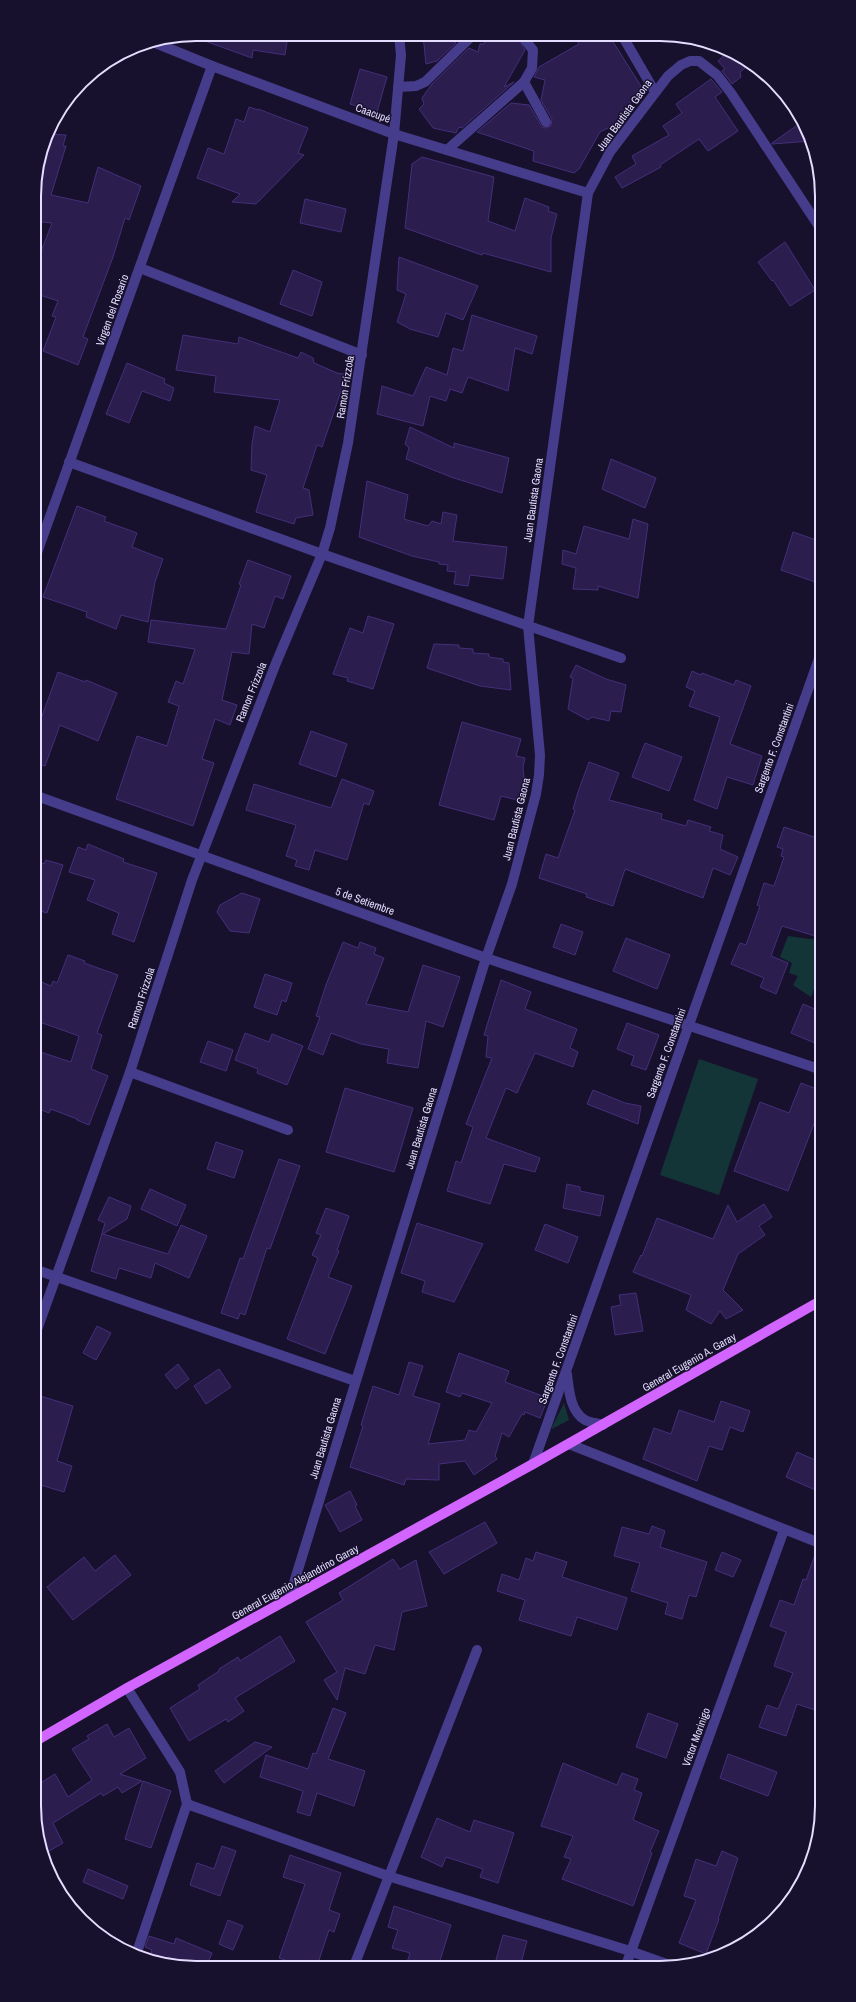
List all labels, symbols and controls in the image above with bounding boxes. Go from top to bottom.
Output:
street label: Juan Bautista Gaona [593,77,655,153]
street label: Caacupé [354,100,392,126]
street label: Virgen del Rosario [93,272,131,348]
street label: Ramon Frizzola [333,354,357,420]
street label: Juan Bautista Gaona [520,457,546,543]
street label: Ramon Frizzola [233,660,269,724]
street label: Sargento F. Constantini [751,701,797,795]
street label: Juan Bautista Gaona [499,776,533,862]
street label: 5 de Setiembre [334,884,396,918]
street label: Ramon Frizzola [125,966,157,1030]
street label: Sargento F. Constantini [643,1006,689,1100]
street label: Juan Bautista Gaona [402,1085,440,1171]
street label: Sargento F. Constantini [535,1312,581,1406]
street label: General Eugenio A. Garay [640,1329,739,1395]
street label: Juan Bautista Gaona [306,1395,344,1481]
street label: General Eugenio Alejandrino Garay [229,1541,361,1623]
street label: Victor Morinigo [679,1706,713,1768]

